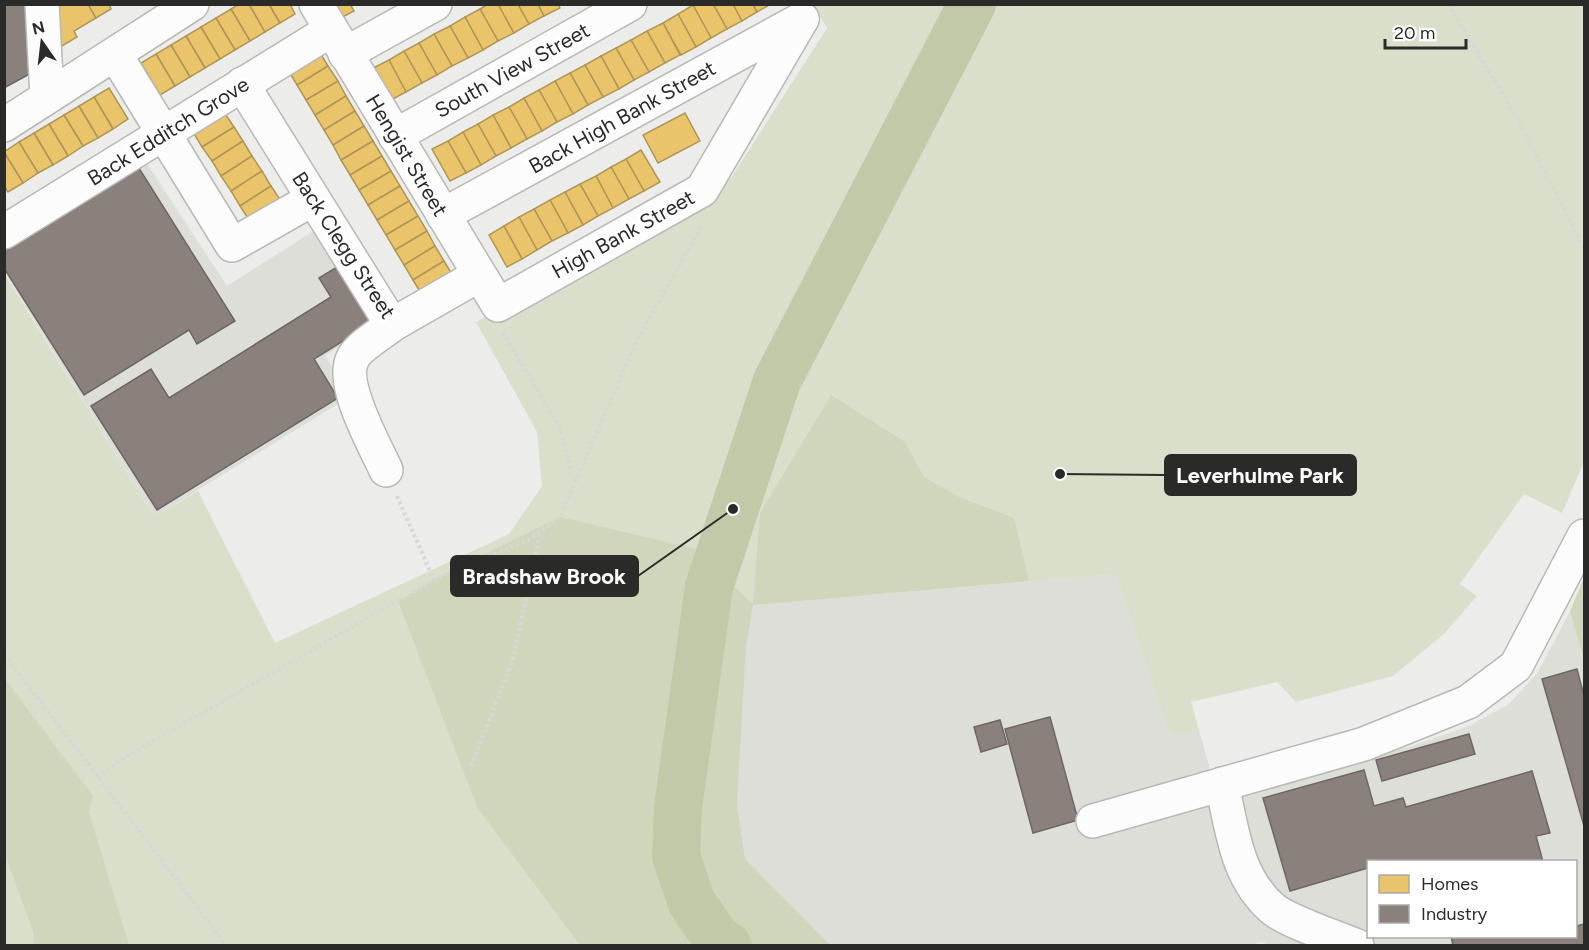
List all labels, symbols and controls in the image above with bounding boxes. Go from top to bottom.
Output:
north arrow [12,12,72,72]
scale bar [1385,12,1466,50]
text: N [30,17,47,39]
street label: South View Street [430,17,594,123]
text: 20 m [1394,22,1435,44]
street label: Back High Bank Street [524,55,720,179]
street label: Back Edditch Grove [83,71,253,191]
street label: Hengist Street [361,89,453,221]
street label: Back Clegg Street [287,167,401,323]
street label: High Bank Street [547,184,699,284]
callout: Leverhulme Park [1165,455,1356,495]
text: Leverhulme Park [1176,462,1344,489]
callout: Bradshaw Brook [451,556,638,596]
text: Bradshaw Brook [462,563,626,590]
legend [1367,860,1577,938]
text: Homes [1421,873,1479,895]
text: Industry [1421,903,1488,925]

